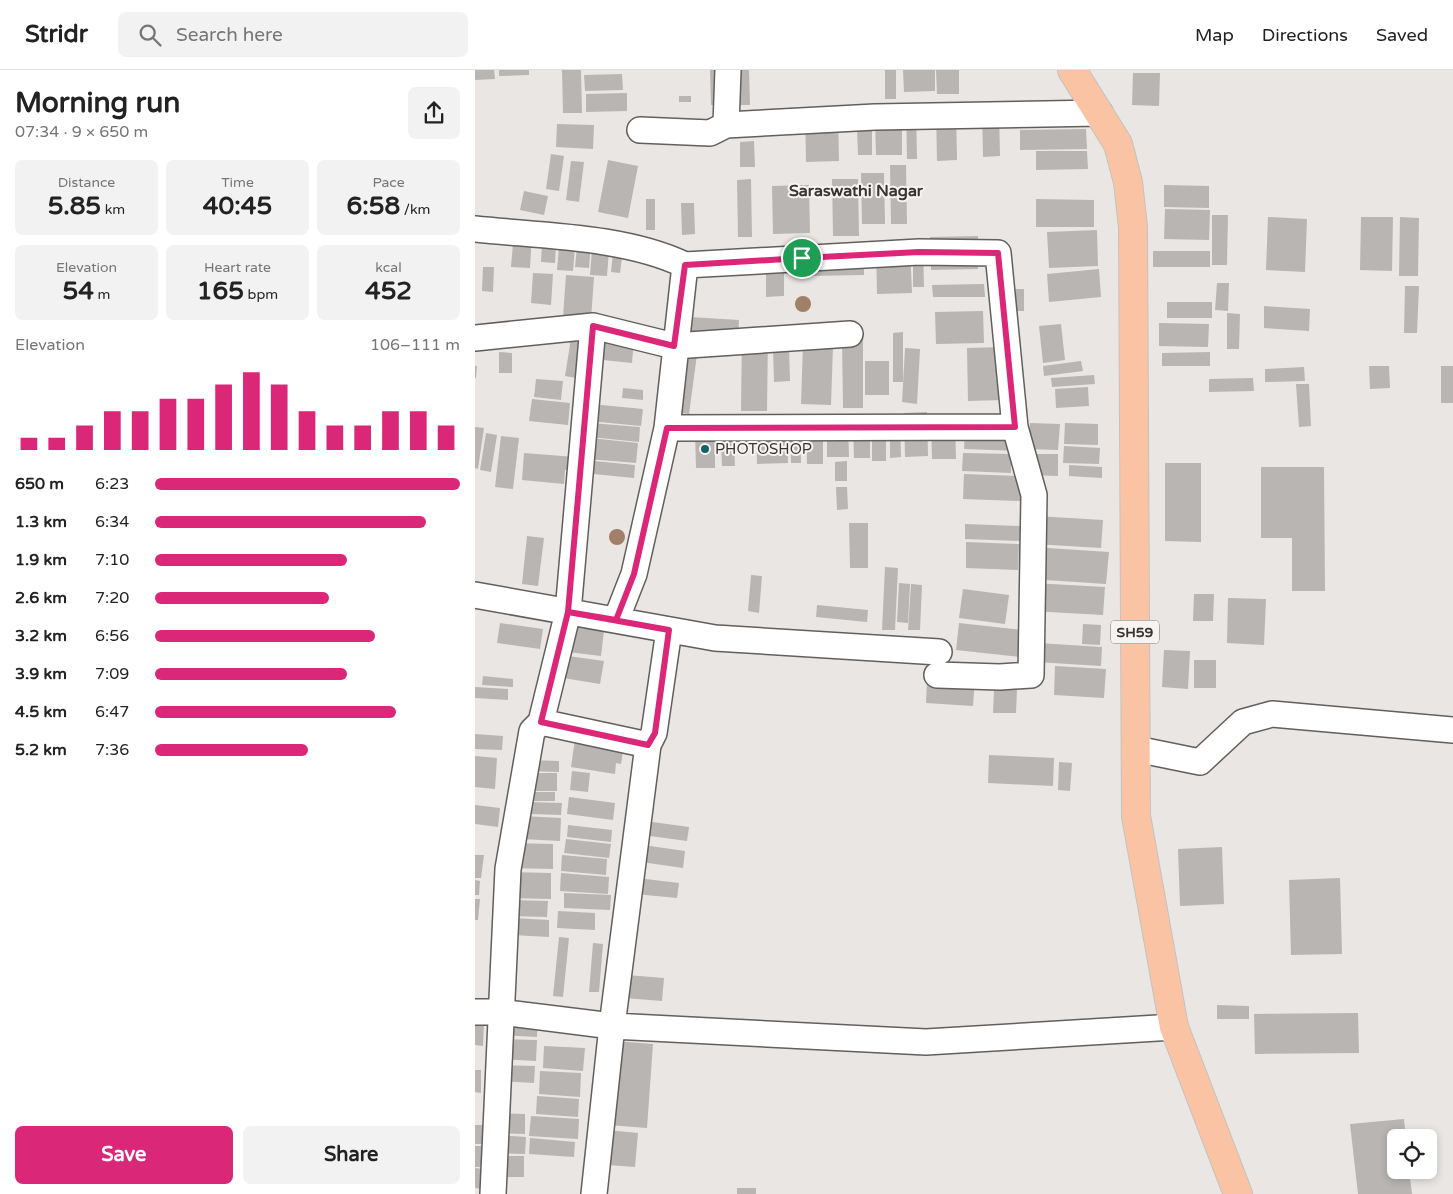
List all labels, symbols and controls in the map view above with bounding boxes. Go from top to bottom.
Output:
search box [118,12,468,57]
text: Stridr [25,20,88,49]
icon: search [136,21,164,49]
text: Search here [176,24,283,46]
text: Map [1195,24,1234,46]
text: Directions [1262,24,1348,46]
text: Saved [1376,24,1428,46]
text: Morning run [15,86,180,120]
button: share [408,87,460,139]
text: 07:34 · 9 × 650 m [15,122,148,142]
text: Distance [58,174,115,191]
text: Time [221,174,254,191]
text: Pace [372,174,405,191]
district label: Saraswathi Nagar [789,181,924,201]
text: 5.85 [48,191,101,221]
text: 40:45 [203,191,272,221]
text: 6:58 [347,191,400,221]
text: km [101,201,125,218]
text: /km [400,201,430,218]
pin [781,237,823,279]
icon: arrive [788,244,816,272]
text: Elevation [56,259,117,276]
text: Heart rate [204,259,271,276]
text: kcal [375,259,402,276]
text: 54 [63,276,94,306]
text: 165 [197,276,244,306]
text: 452 [365,276,412,306]
text: m [94,286,110,303]
text: bpm [244,286,278,303]
text: Elevation [15,335,85,355]
text: 106–111 m [370,335,460,355]
place label: PHOTOSHOP [715,440,812,458]
marker: PHOTOSHOP [699,443,711,455]
text: 650 m [15,474,64,494]
text: 6:23 [95,474,129,494]
text: 1.3 km [15,512,67,532]
text: 6:34 [95,512,129,532]
text: 1.9 km [15,550,67,570]
text: 7:10 [95,550,129,570]
text: 2.6 km [15,588,67,608]
text: 7:20 [95,588,129,608]
road number: SH59 [1111,620,1159,644]
text: 3.2 km [15,626,67,646]
text: 6:56 [95,626,129,646]
text: 3.9 km [15,664,67,684]
text: 7:09 [95,664,129,684]
text: 4.5 km [15,702,67,722]
text: 6:47 [95,702,129,722]
text: 5.2 km [15,740,67,760]
text: 7:36 [95,740,129,760]
button: Save [15,1126,233,1184]
button: Share [243,1126,460,1184]
map controls [1387,1129,1437,1179]
button: locate [1387,1129,1437,1179]

